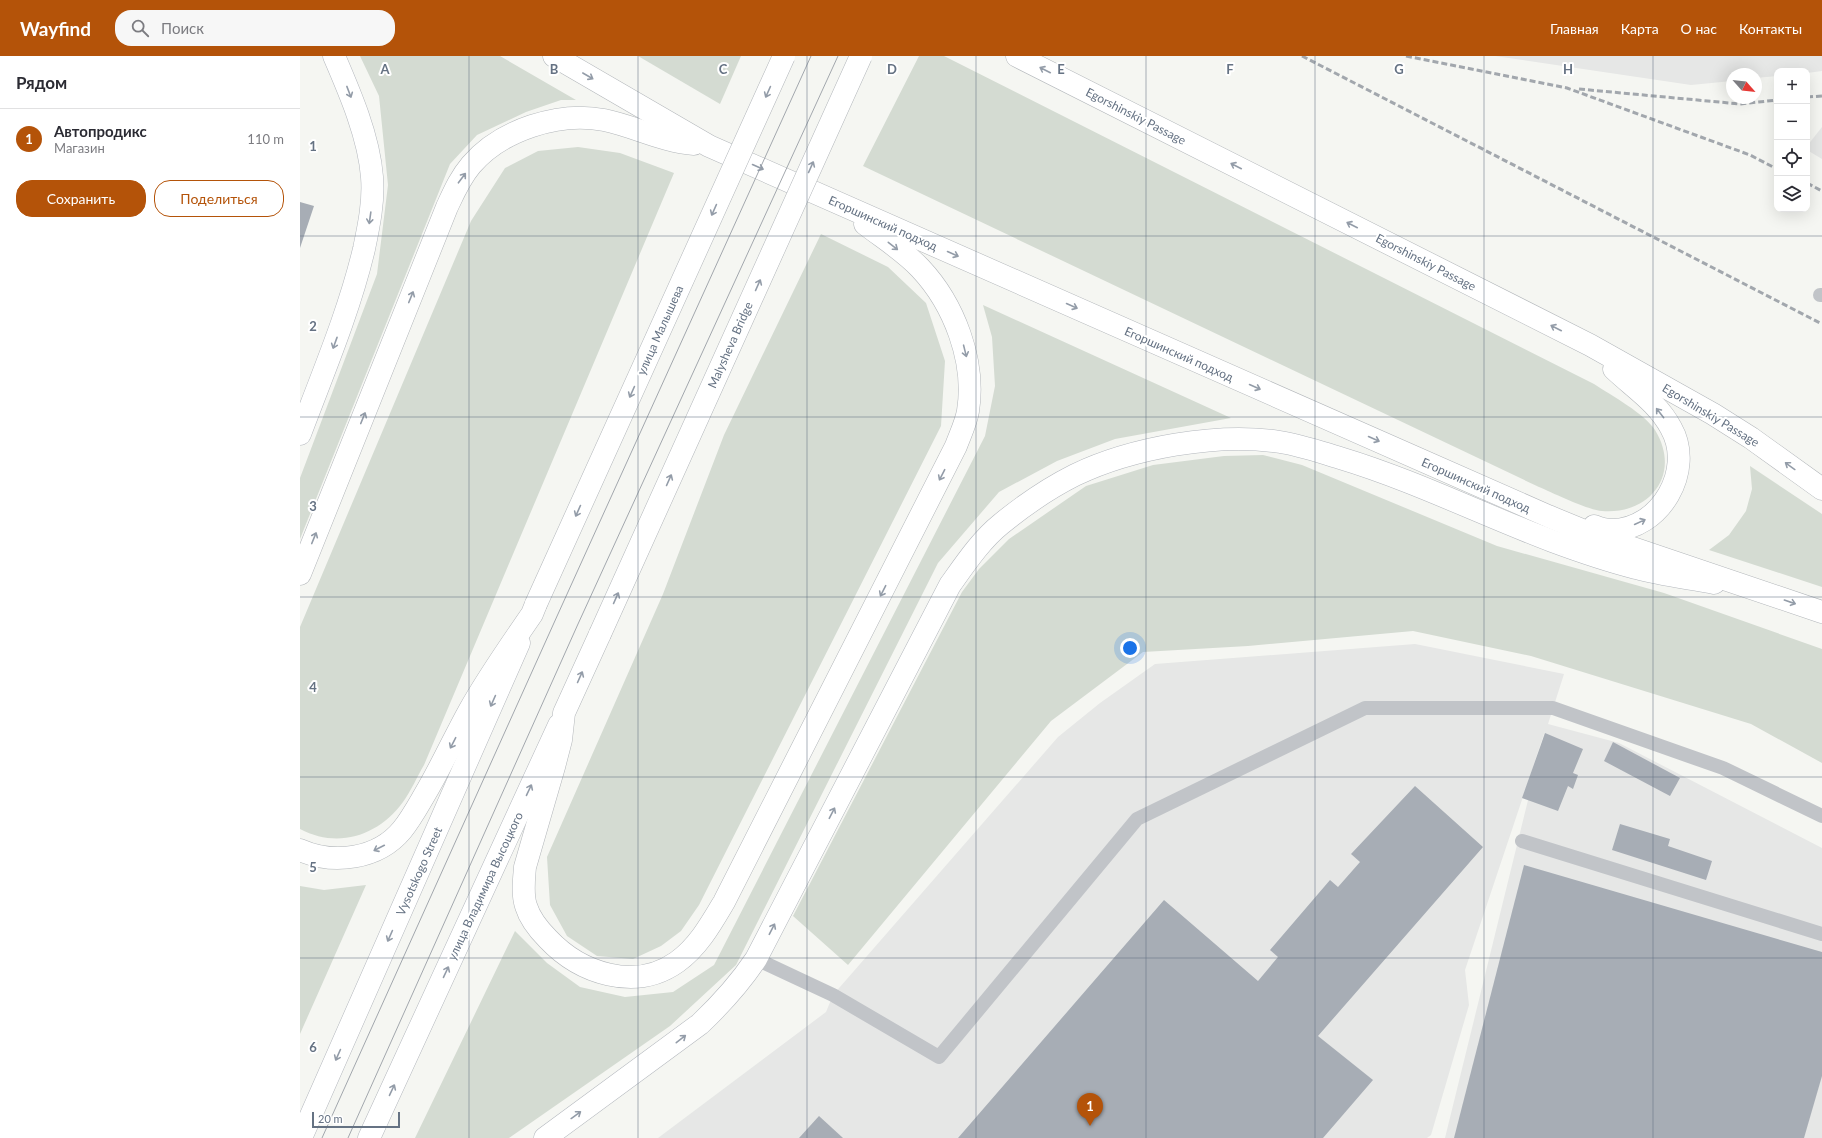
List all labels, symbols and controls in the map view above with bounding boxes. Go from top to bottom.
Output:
search box [115,10,395,46]
text: Wayfind [20,17,91,40]
icon: search [129,17,151,39]
text: Поиск [161,19,204,37]
text: Главная [1550,20,1599,37]
text: Карта [1621,20,1659,37]
text: О нас [1681,20,1717,37]
text: Контакты [1739,20,1802,37]
text: A [379,61,390,77]
text: B [550,61,559,77]
text: C [719,61,728,77]
text: D [887,61,897,77]
text: E [1057,61,1065,77]
text: F [1226,61,1234,77]
text: G [1394,61,1404,77]
text: H [1563,61,1573,77]
one-way arrow [1039,66,1051,73]
north arrow [1726,68,1762,104]
map controls [1774,68,1810,212]
button: + [1774,68,1810,104]
text: Рядом [16,72,67,93]
one-way arrow [582,72,594,80]
street label: Egorshinskiy Passage [1083,84,1189,148]
one-way arrow [764,85,771,97]
one-way arrow [345,86,353,98]
button: − [1774,104,1810,140]
text: Автопродикс [54,122,147,140]
text: 1 [25,131,33,147]
text: 110 m [247,131,284,147]
text: 1 [309,138,317,154]
text: Магазин [54,140,105,156]
button: locate [1774,140,1810,176]
one-way arrow [808,161,815,173]
one-way arrow [1230,162,1242,169]
one-way arrow [751,164,763,171]
one-way arrow [458,172,466,183]
button: layers [1774,176,1810,212]
button: Сохранить [16,180,146,217]
button: Поделиться [154,180,284,217]
street label: Егоршинский подход [826,192,940,254]
one-way arrow [710,204,718,216]
one-way arrow [366,212,374,225]
one-way arrow [1346,221,1358,228]
street label: Egorshinskiy Passage [1373,230,1479,294]
one-way arrow [888,242,899,250]
one-way arrow [947,251,959,258]
one-way arrow [754,279,762,291]
street label: улица Малышева [634,283,687,377]
one-way arrow [408,291,415,303]
street label: Malysheva Bridge [704,299,756,391]
one-way arrow [1066,303,1078,311]
text: 2 [309,318,317,334]
street label: Егоршинский подход [1122,323,1236,385]
one-way arrow [1550,323,1562,331]
one-way arrow [330,337,338,349]
one-way arrow [962,344,969,357]
street label: Egorshinskiy Passage [1660,380,1762,450]
one-way arrow [1249,384,1261,391]
one-way arrow [628,386,635,398]
one-way arrow [1656,407,1664,418]
one-way arrow [359,412,367,424]
one-way arrow [1368,436,1380,444]
street label: Егоршинский подход [1419,454,1533,516]
one-way arrow [1785,462,1796,470]
one-way arrow [937,469,945,481]
one-way arrow [666,474,673,486]
text: 3 [309,498,317,514]
one-way arrow [574,504,582,516]
one-way arrow [1633,518,1645,525]
one-way arrow [311,533,319,545]
one-way arrow [879,584,886,596]
one-way arrow [613,593,620,605]
one-way arrow [1784,598,1796,606]
your location [1120,638,1140,658]
one-way arrow [577,672,584,684]
text: 4 [309,679,317,695]
one-way arrow [489,695,497,707]
one-way arrow [449,737,456,749]
one-way arrow [526,784,533,796]
one-way arrow [828,808,836,820]
street label: улица Владимира Высоцкого [444,809,526,963]
street label: Vysotskogo Street [393,824,446,918]
one-way arrow [374,844,386,852]
text: 5 [309,859,317,875]
one-way arrow [769,923,776,935]
one-way arrow [386,929,394,941]
one-way arrow [443,966,450,978]
one-way arrow [676,1034,687,1043]
text: 6 [309,1039,317,1055]
one-way arrow [334,1048,341,1060]
one-way arrow [388,1084,396,1096]
pin: 1 [1077,1093,1103,1126]
scale bar [312,1110,400,1129]
one-way arrow [571,1111,582,1119]
text: 20 m [318,1112,343,1125]

